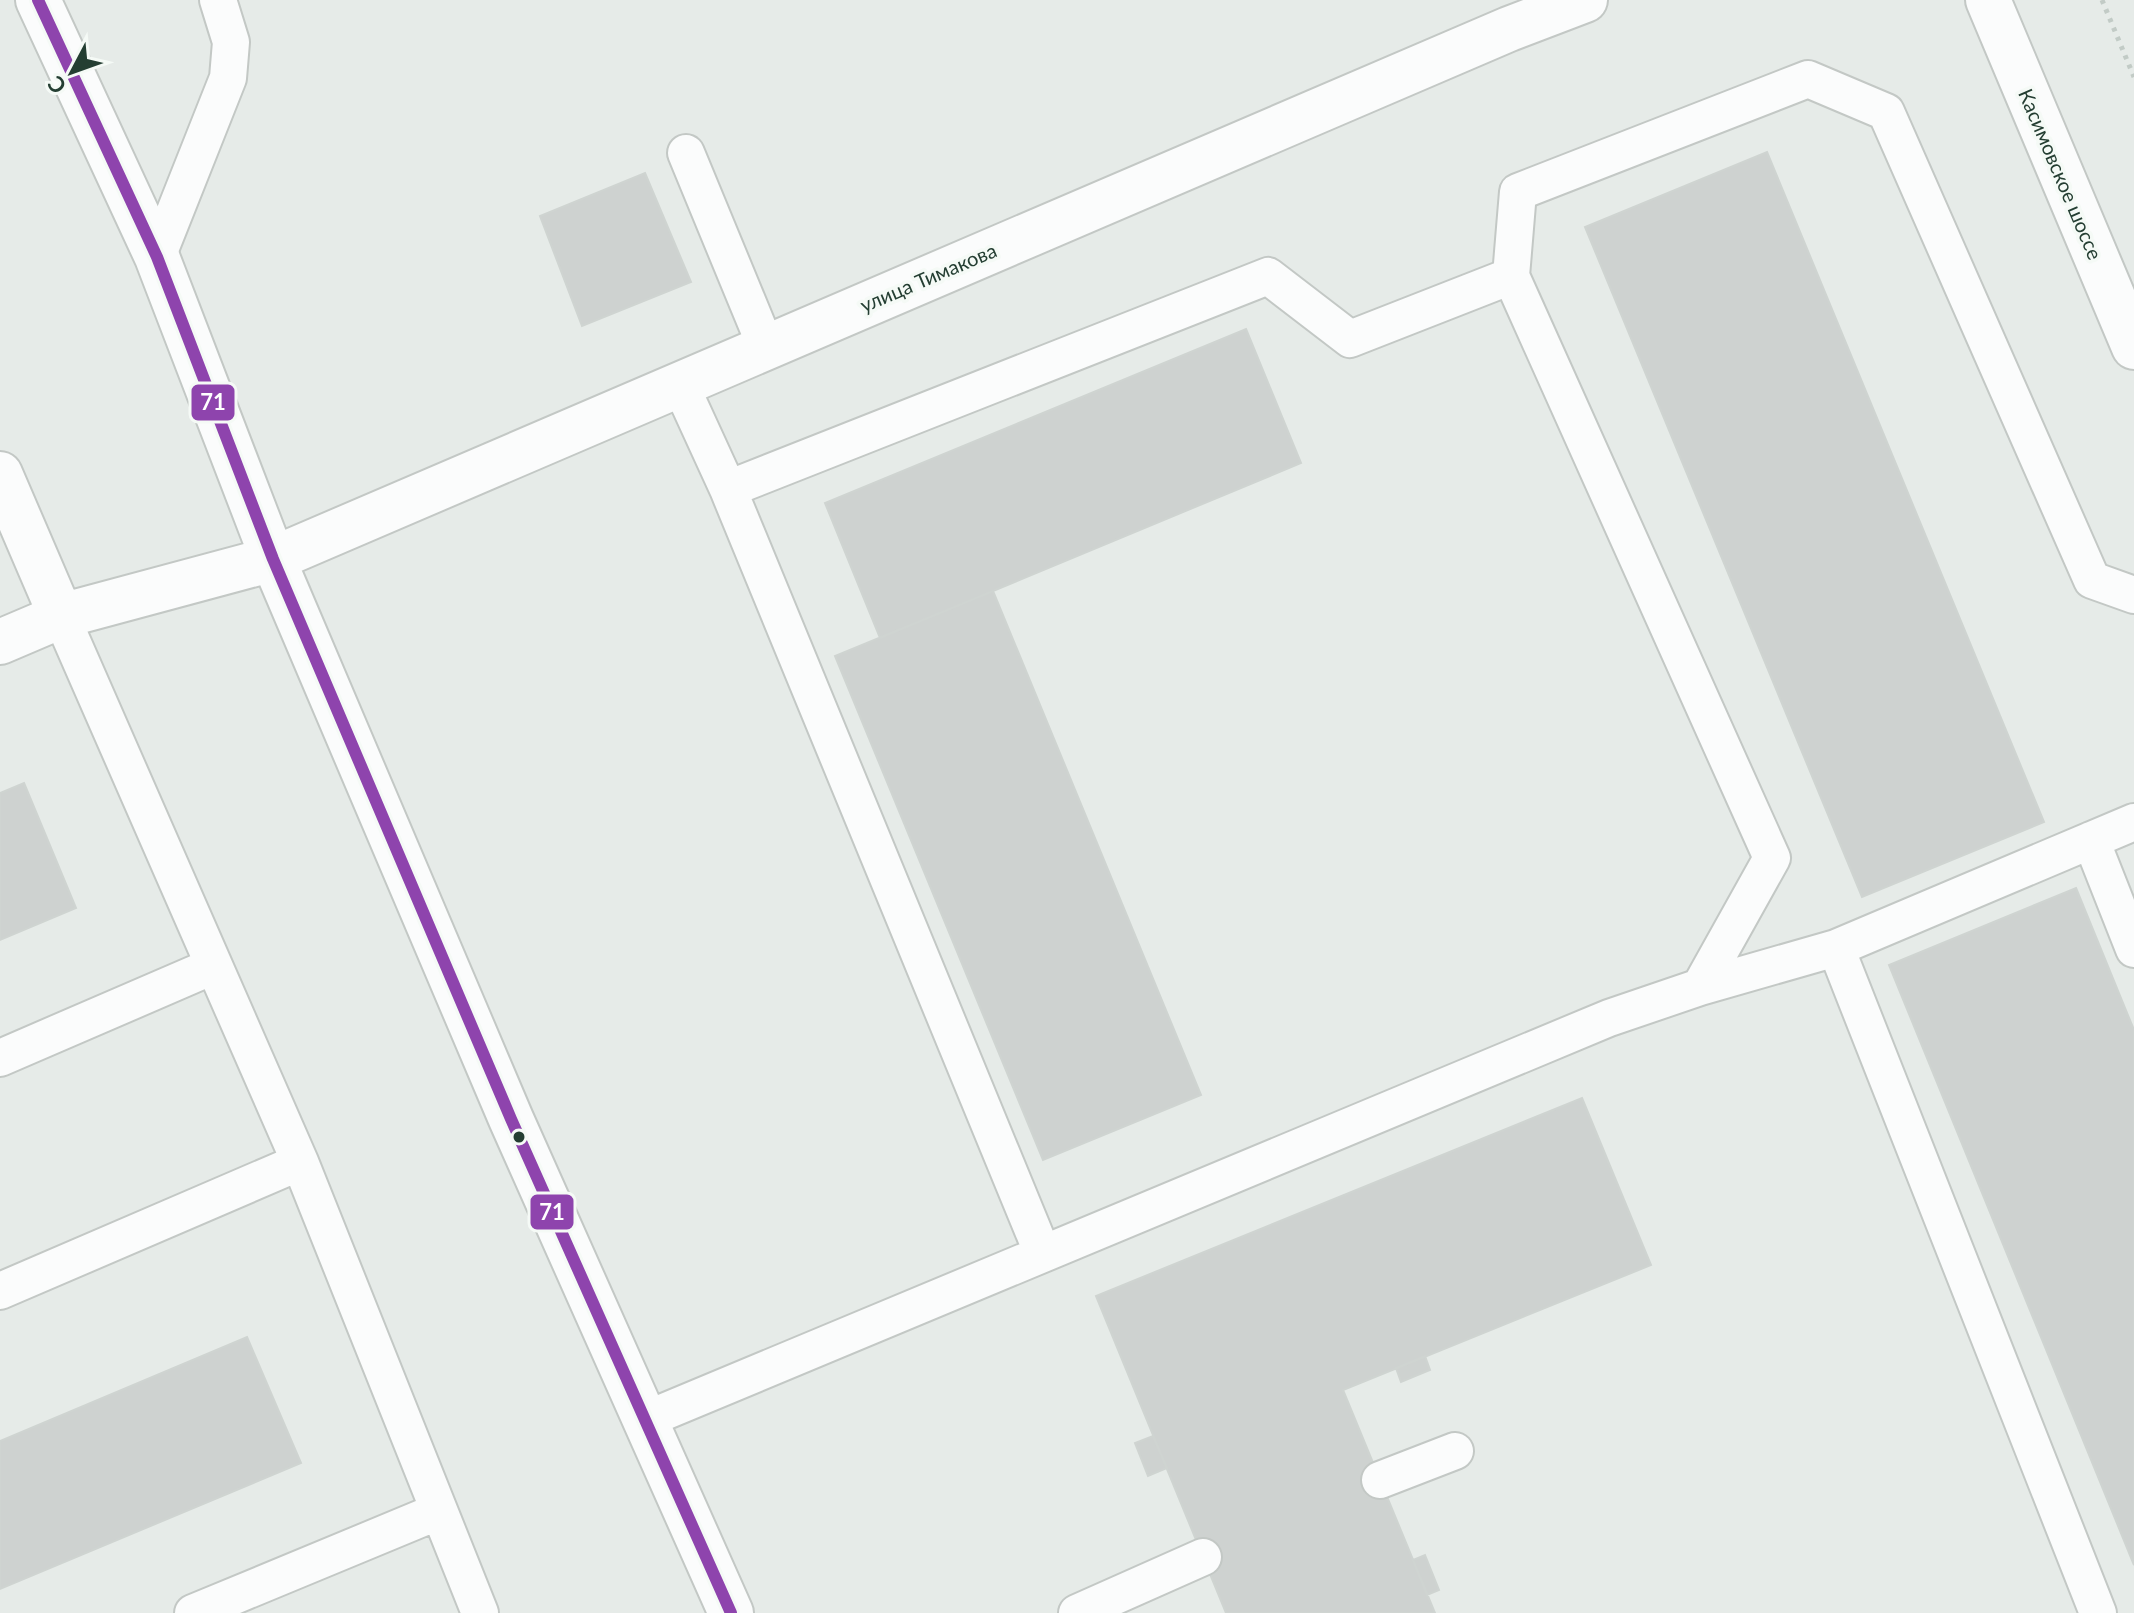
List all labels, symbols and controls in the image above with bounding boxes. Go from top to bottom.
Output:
north arrow [32,32,112,112]
text: С [41,71,71,100]
street label: Касимовское шоссе [2014,85,2108,263]
street label: улица Тимакова [856,237,1000,317]
line badge: 71 [190,383,236,422]
text: 71 [200,388,226,415]
unlabelled marker [511,1129,527,1145]
line badge: 71 [529,1193,575,1231]
text: 71 [539,1198,565,1225]

